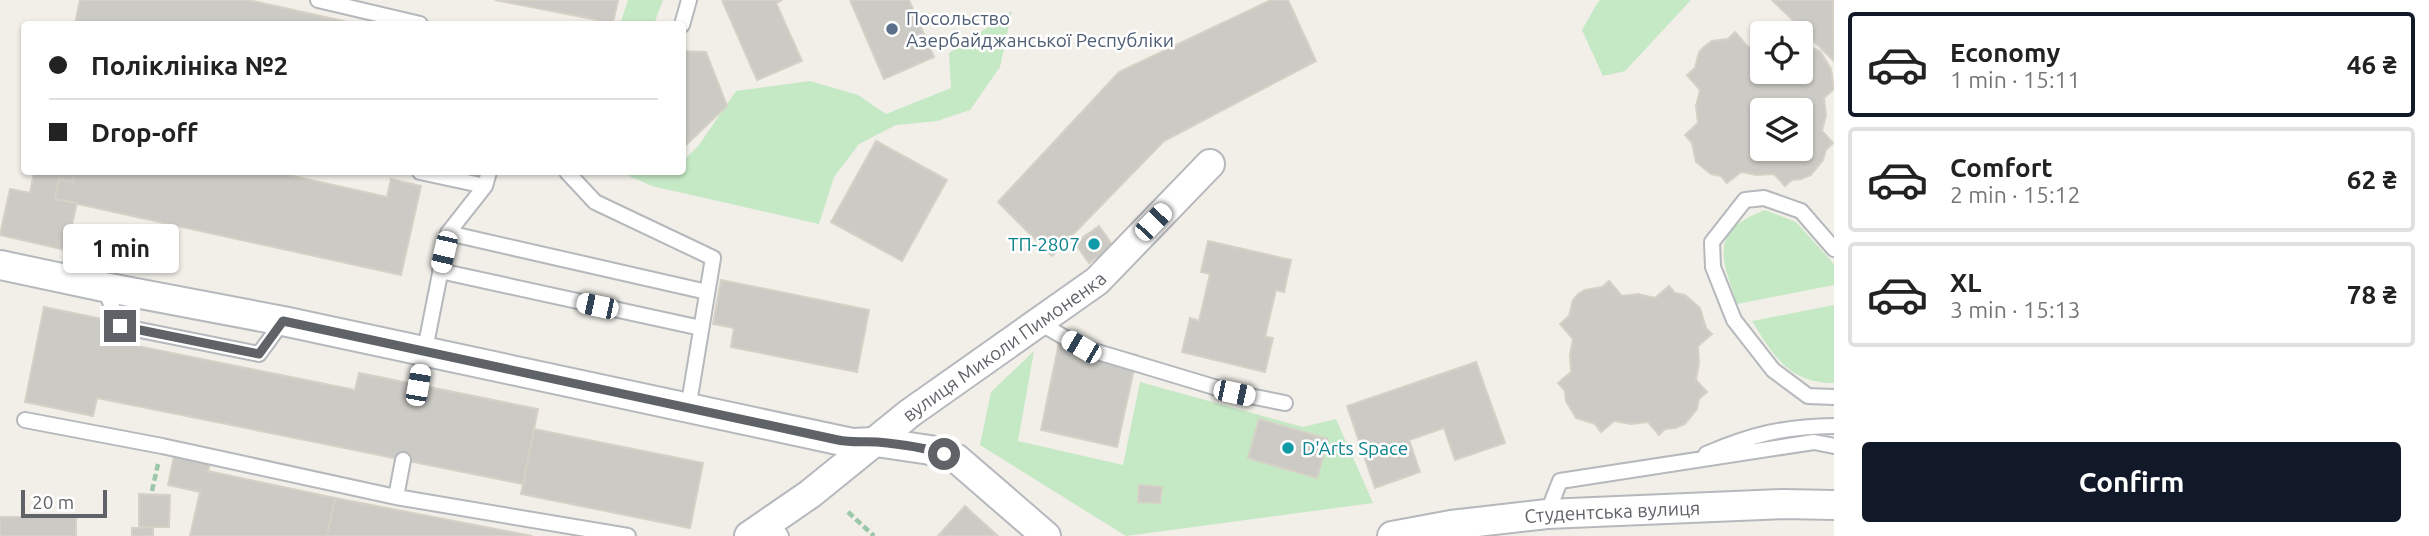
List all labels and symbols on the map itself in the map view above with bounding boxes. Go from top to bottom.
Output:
place label: Посольство Азербайджанської Республіки [906,7,1174,51]
marker: Посольство Азербайджанської Республіки [884,21,900,37]
car [1131,200,1176,244]
callout: 1 min [62,224,178,274]
car [430,229,459,275]
place label: ТП-2807 [1008,233,1080,255]
marker: ТП-2807 [1086,236,1102,252]
street label: вулиця Миколи Пимоненка [898,267,1111,426]
car [575,291,620,321]
route end [104,310,136,342]
car [1058,327,1105,367]
car [405,362,432,408]
car [1212,378,1257,408]
place label: D'Arts Space [1302,437,1408,459]
route start [928,438,960,470]
marker: D'Arts Space [1280,440,1296,456]
scale bar [21,487,107,519]
street label: Студентська вулиця [1523,497,1701,527]

